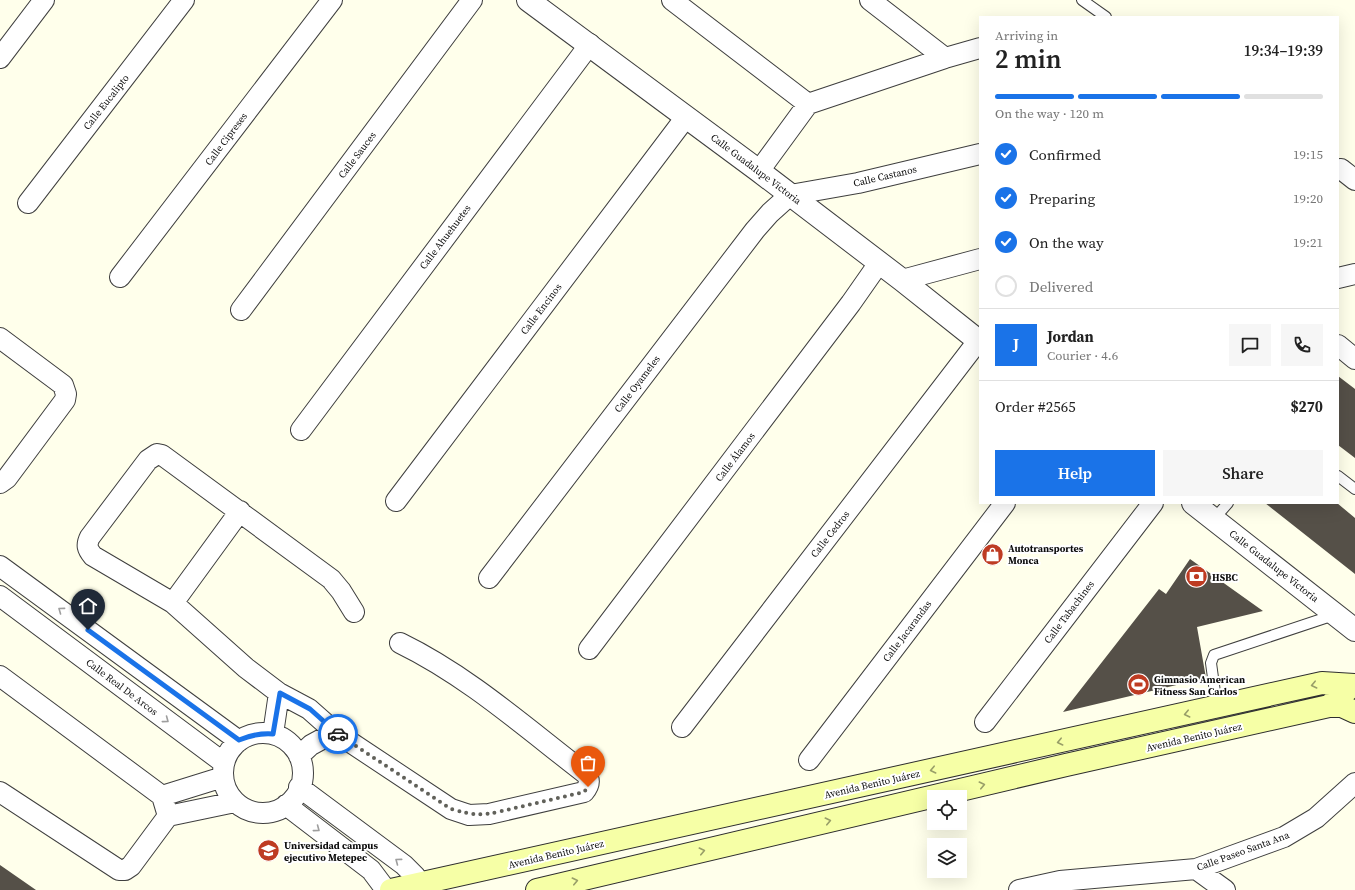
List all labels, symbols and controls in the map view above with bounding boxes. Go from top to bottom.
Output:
text: Arriving in [995,27,1058,44]
text: 19:34–19:39 [1244,40,1323,61]
text: 2 min [995,41,1062,77]
street label: Calle Eucalipto [80,71,132,132]
text: On the way · 120 m [995,105,1104,122]
street label: Calle Cipreses [202,110,250,168]
street label: Calle Sauces [335,129,379,181]
street label: Calle Guadalupe Victoria [708,131,805,208]
icon: check [995,143,1017,165]
text: Confirmed [1029,144,1101,165]
text: 19:15 [1293,146,1323,163]
street label: Calle Castanos [852,162,918,190]
icon: check [995,187,1017,209]
text: Preparing [1029,188,1095,209]
text: 19:20 [1293,190,1323,207]
street label: Calle Ahuehuetes [416,202,474,272]
icon: check [995,231,1017,253]
text: On the way [1029,232,1104,253]
text: 19:21 [1293,234,1323,251]
text: Delivered [1029,276,1093,297]
street label: Calle Encinos [518,281,564,337]
button: chat [1229,324,1271,366]
button: phone [1281,324,1323,366]
text: Jordan [1047,326,1094,347]
text: J [1013,334,1019,355]
text: Courier · 4.6 [1047,347,1118,364]
street label: Calle Oyameles [611,353,663,415]
text: Order #2565 [995,396,1076,417]
text: $270 [1290,396,1323,417]
street label: Calle Álamos [712,430,758,484]
button: Help [995,450,1155,496]
button: Share [1163,450,1323,496]
street label: Calle Cedros [808,508,852,560]
street label: Calle Guadalupe Victoria [1227,527,1322,606]
shop icon: Autotransportes Monca [980,541,1006,567]
place label: Autotransportes Monca [1008,542,1084,567]
bank icon: HSBC [1183,564,1209,590]
place label: HSBC [1212,571,1238,584]
street label: Calle Tabachines [1041,578,1097,646]
pin [71,589,105,630]
icon: home [77,595,99,617]
street label: Calle Jacarandas [880,598,934,664]
one-way arrow [58,608,65,615]
street label: Calle Real De Arcos [83,656,161,718]
sports icon: Gimnasio American Fitness San Carlos [1125,672,1151,698]
place label: Gimnasio American Fitness San Carlos [1154,673,1245,698]
one-way arrow [1311,681,1317,689]
one-way arrow [1184,709,1190,717]
courier [318,714,358,754]
one-way arrow [162,715,169,723]
street label: Avenida Benito Juárez [1145,720,1243,754]
icon: car [327,723,349,745]
one-way arrow [1057,737,1063,745]
pin [571,746,605,787]
icon: bag [577,752,599,774]
one-way arrow [930,766,936,774]
street label: Avenida Benito Juárez [823,767,921,801]
one-way arrow [979,782,985,790]
map controls [927,790,967,878]
button: locate [927,790,967,830]
one-way arrow [825,818,831,826]
one-way arrow [312,824,319,831]
street label: Calle Paseo Santa Ana [1195,828,1292,874]
street label: Avenida Benito Juárez [507,837,605,871]
school or university icon: Universidad campus ejecutivo Metepec [256,838,282,864]
button: layers [927,838,967,878]
place label: Universidad campus ejecutivo Metepec [284,839,378,864]
one-way arrow [698,848,705,856]
one-way arrow [396,859,403,866]
one-way arrow [571,877,578,886]

